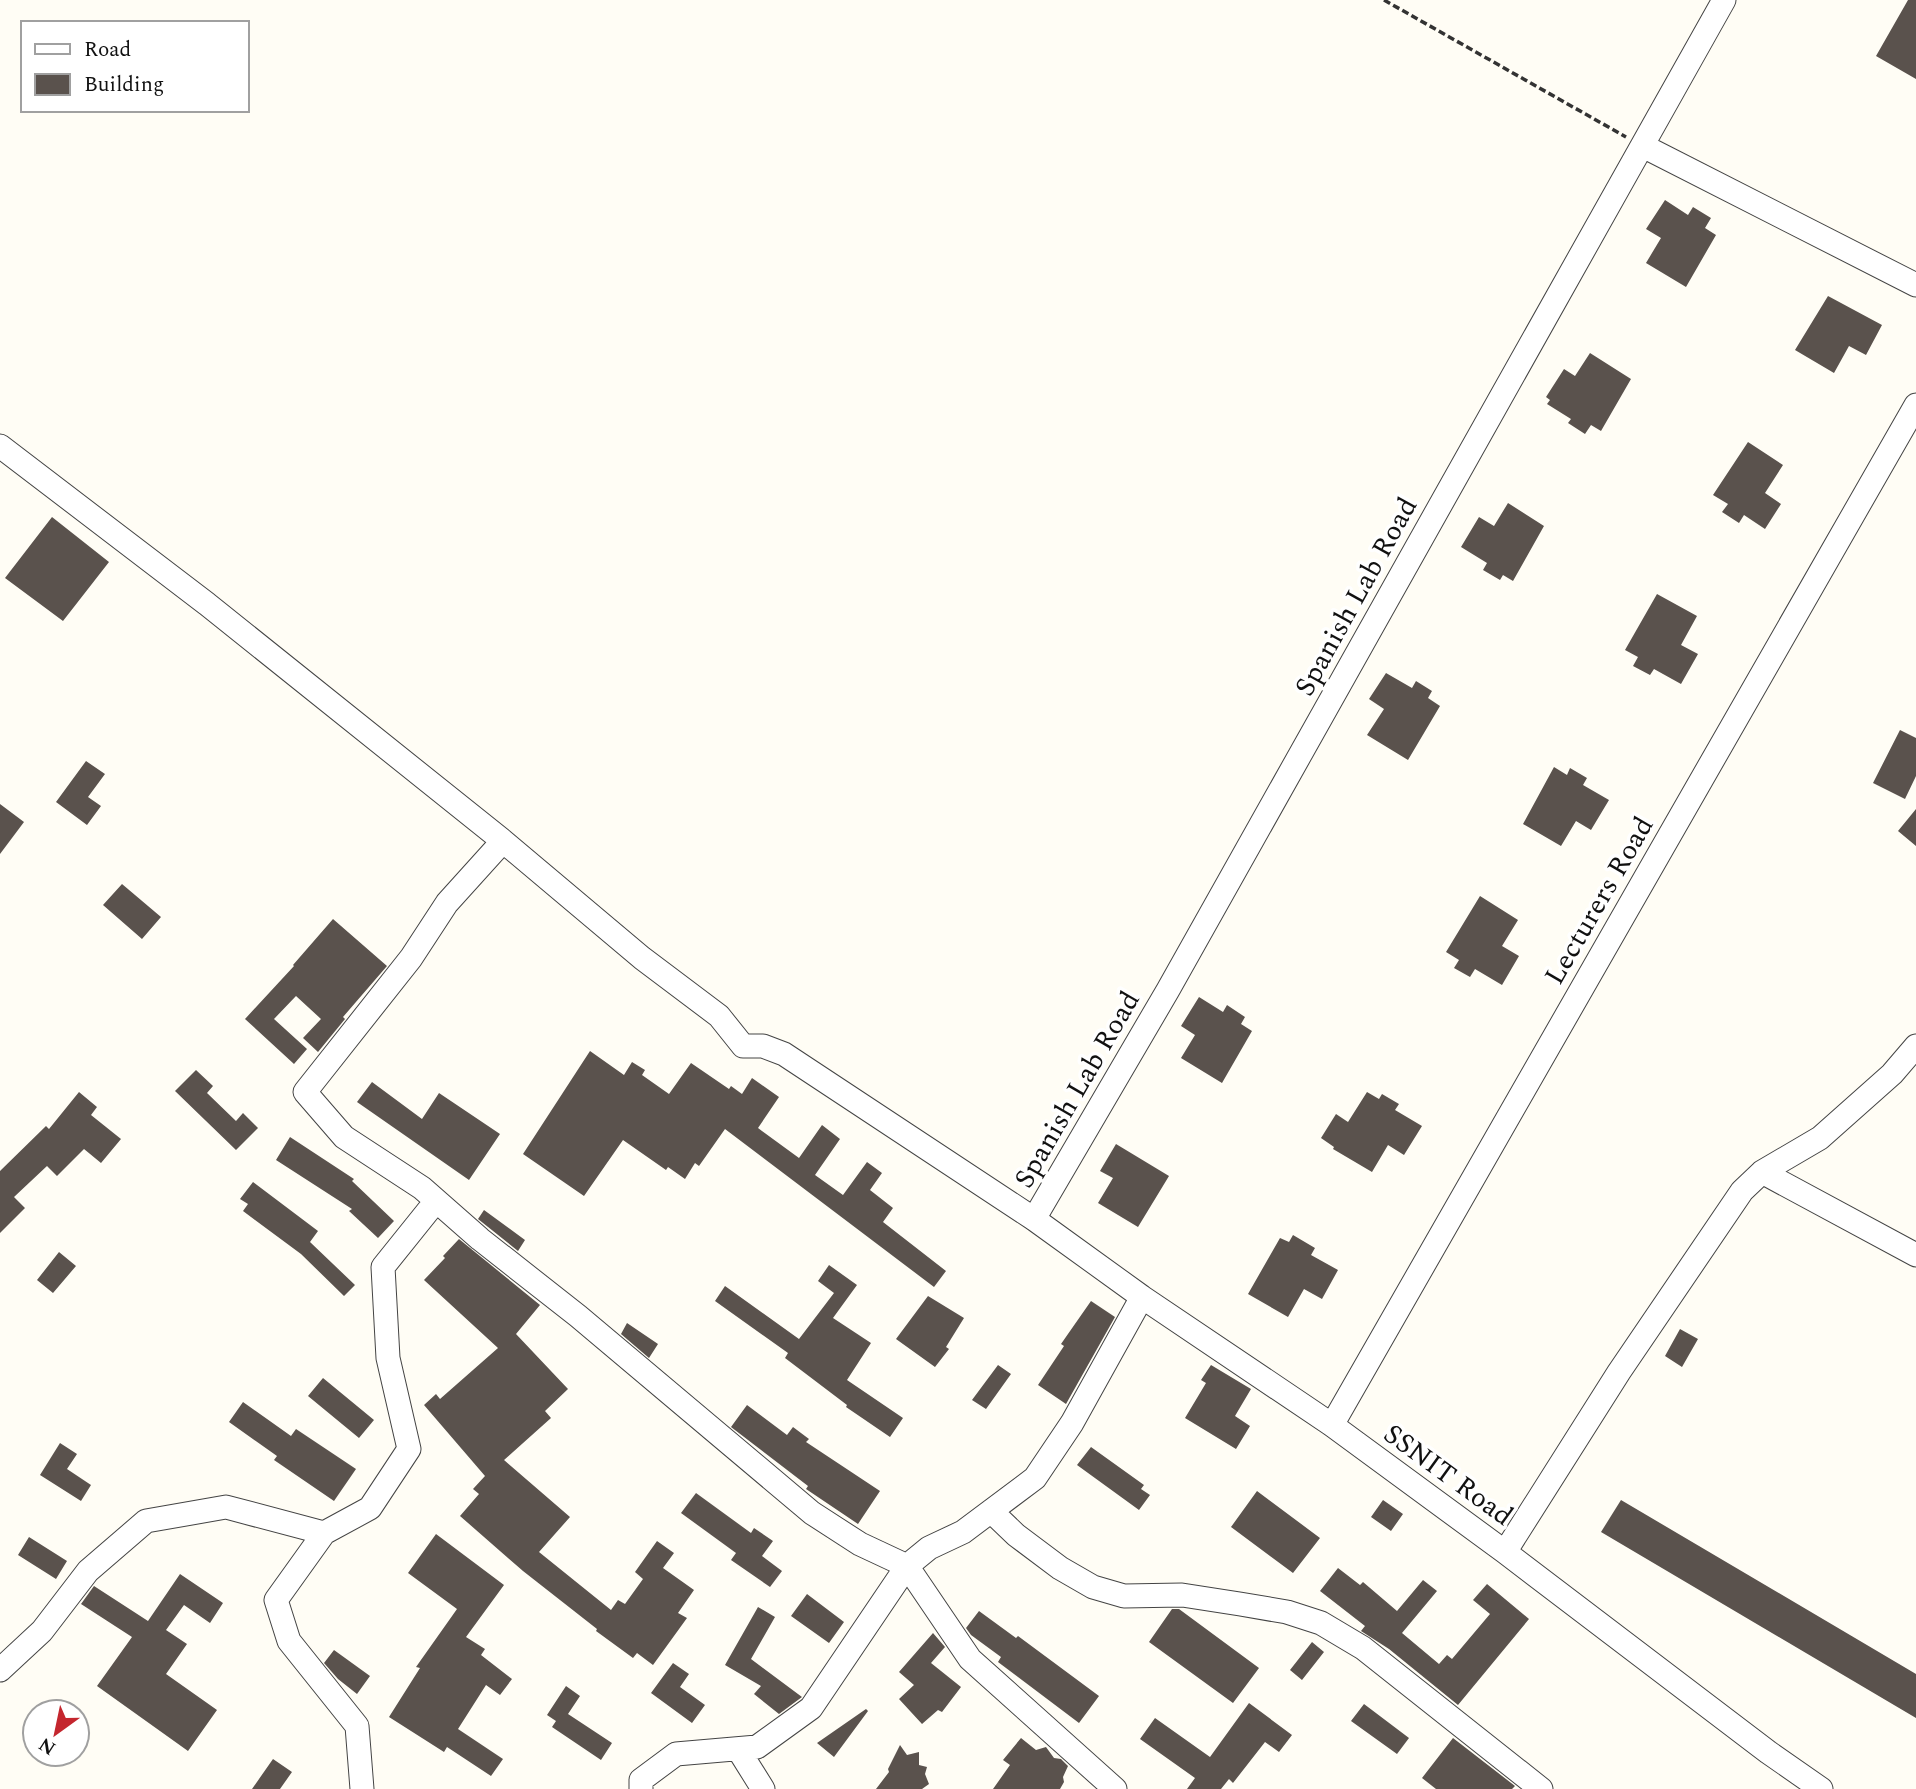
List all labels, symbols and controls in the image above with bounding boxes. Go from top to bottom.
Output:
legend [21,21,248,112]
text: Road [84,34,131,66]
text: Building [84,69,164,101]
street label: Spanish Lab Road [1284,489,1429,704]
street label: Lecturers Road [1534,808,1665,993]
street label: Spanish Lab Road [1003,983,1151,1197]
street label: SSNIT Road [1374,1413,1522,1537]
north arrow [21,1698,91,1768]
text: N [33,1730,62,1762]

